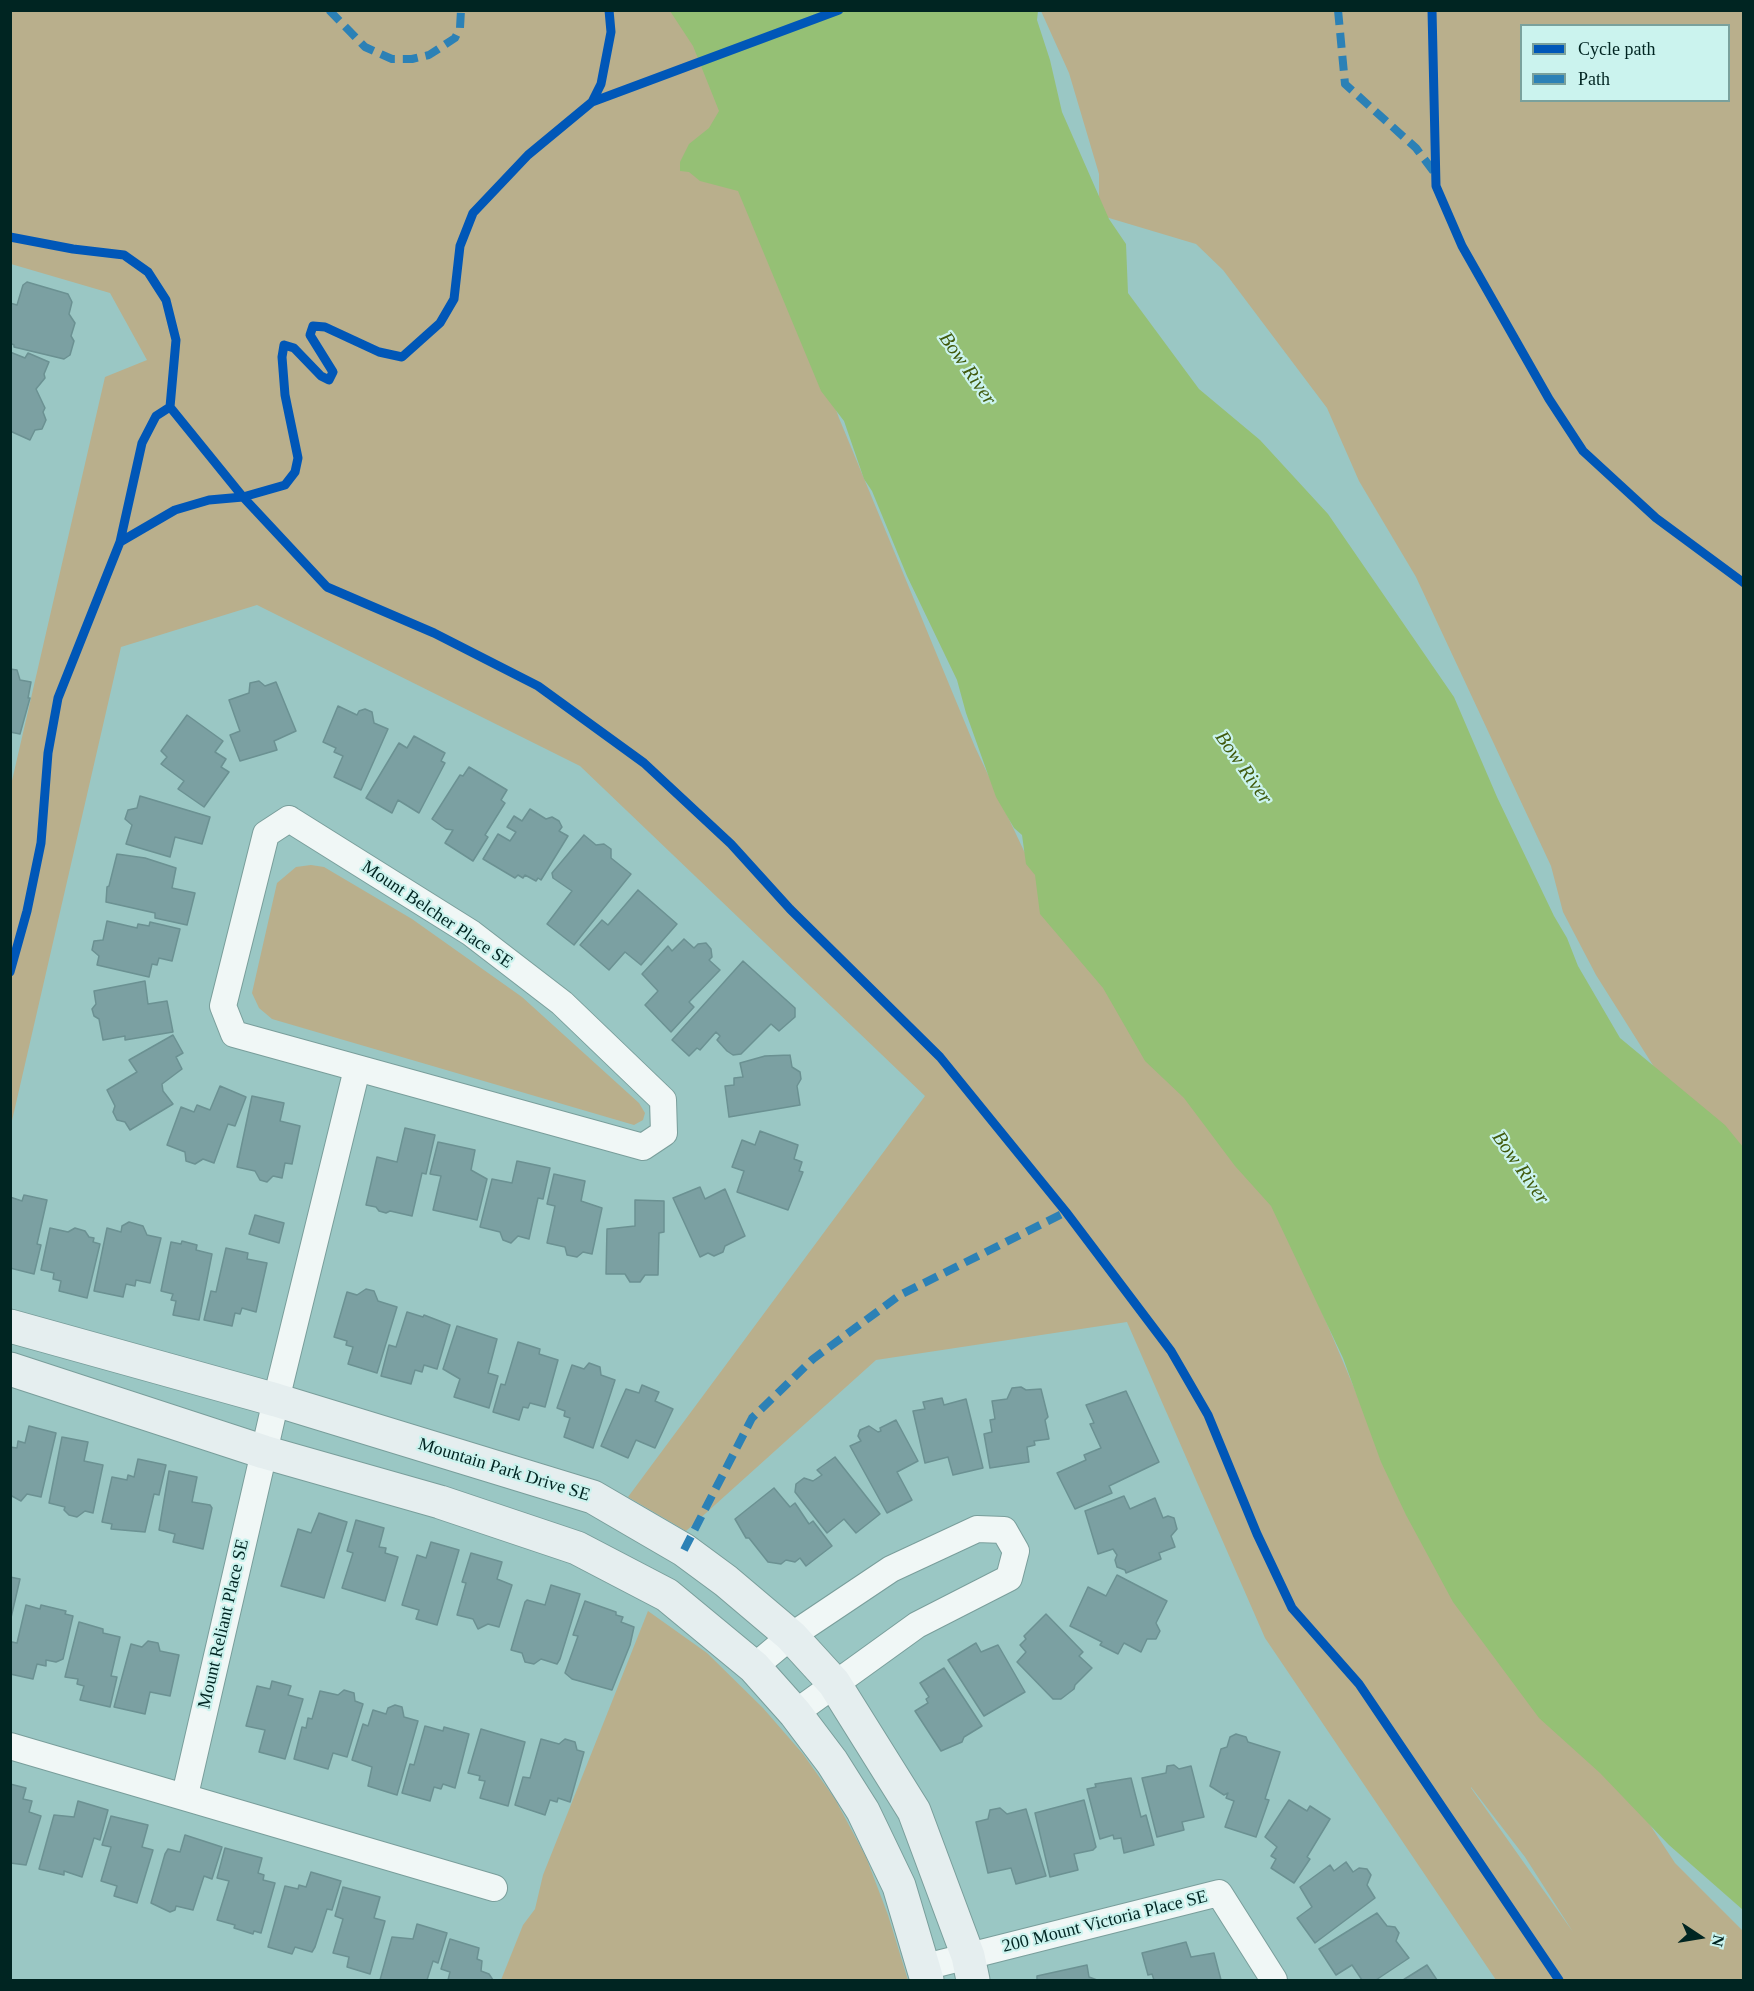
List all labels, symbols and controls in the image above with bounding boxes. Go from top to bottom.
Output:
legend [1520,24,1730,102]
text: Cycle path [1578,39,1655,59]
text: Path [1578,69,1610,89]
water label: Bow River [933,328,1001,410]
water label: Bow River [1209,727,1277,809]
street label: Mount Belcher Place SE [357,856,517,974]
water label: Bow River [1486,1127,1554,1209]
street label: Mountain Park Drive SE [416,1434,592,1506]
street label: Mount Reliant Place SE [194,1537,254,1711]
street label: 200 Mount Victoria Place SE [1000,1886,1210,1958]
north arrow [1670,1907,1730,1967]
text: N [1709,1933,1728,1948]

